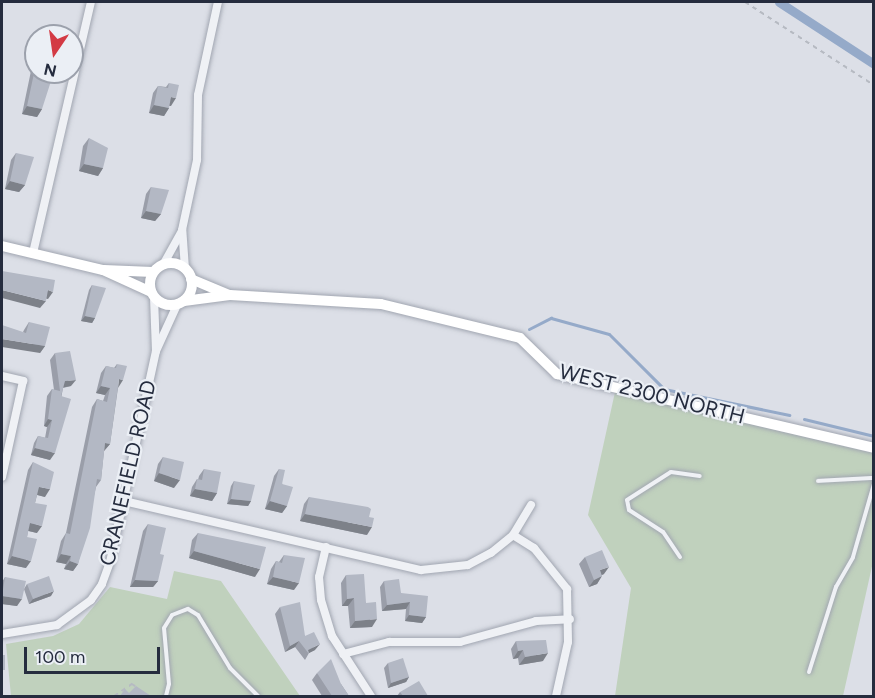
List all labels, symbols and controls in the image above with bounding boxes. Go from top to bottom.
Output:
north arrow [24,24,84,84]
text: N [42,59,58,81]
street label: WEST 2300 NORTH [557,359,747,429]
street label: CRANEFIELD ROAD [94,378,162,568]
scale bar [27,635,164,673]
text: 100 m [35,646,85,668]

